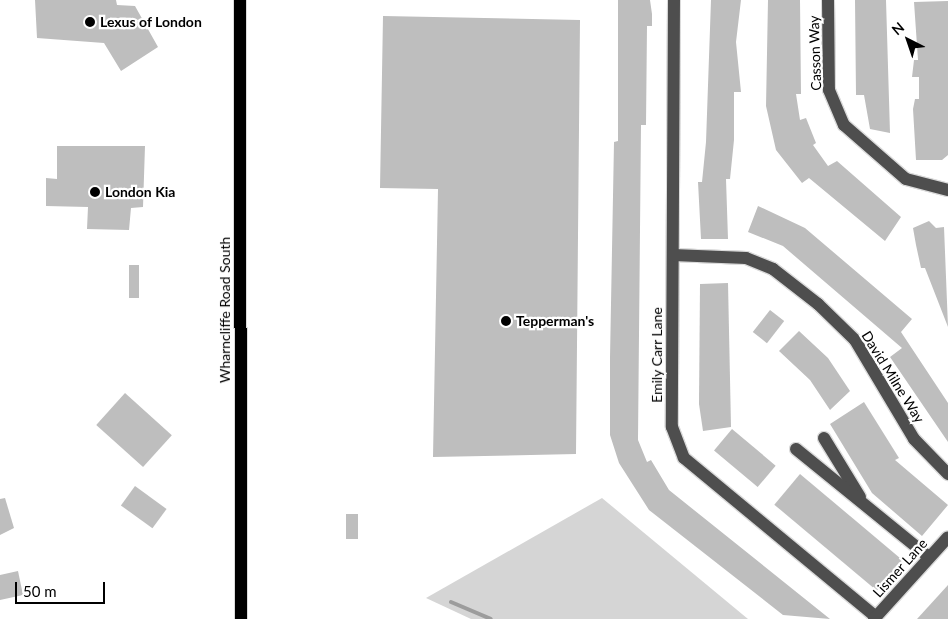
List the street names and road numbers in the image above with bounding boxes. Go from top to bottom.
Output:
street label: Casson Way [805,15,825,91]
street label: Wharncliffe Road South [217,237,233,383]
street label: Emily Carr Lane [649,307,665,403]
street label: David Milne Way [858,328,928,426]
street label: Lismer Lane [869,535,931,601]

